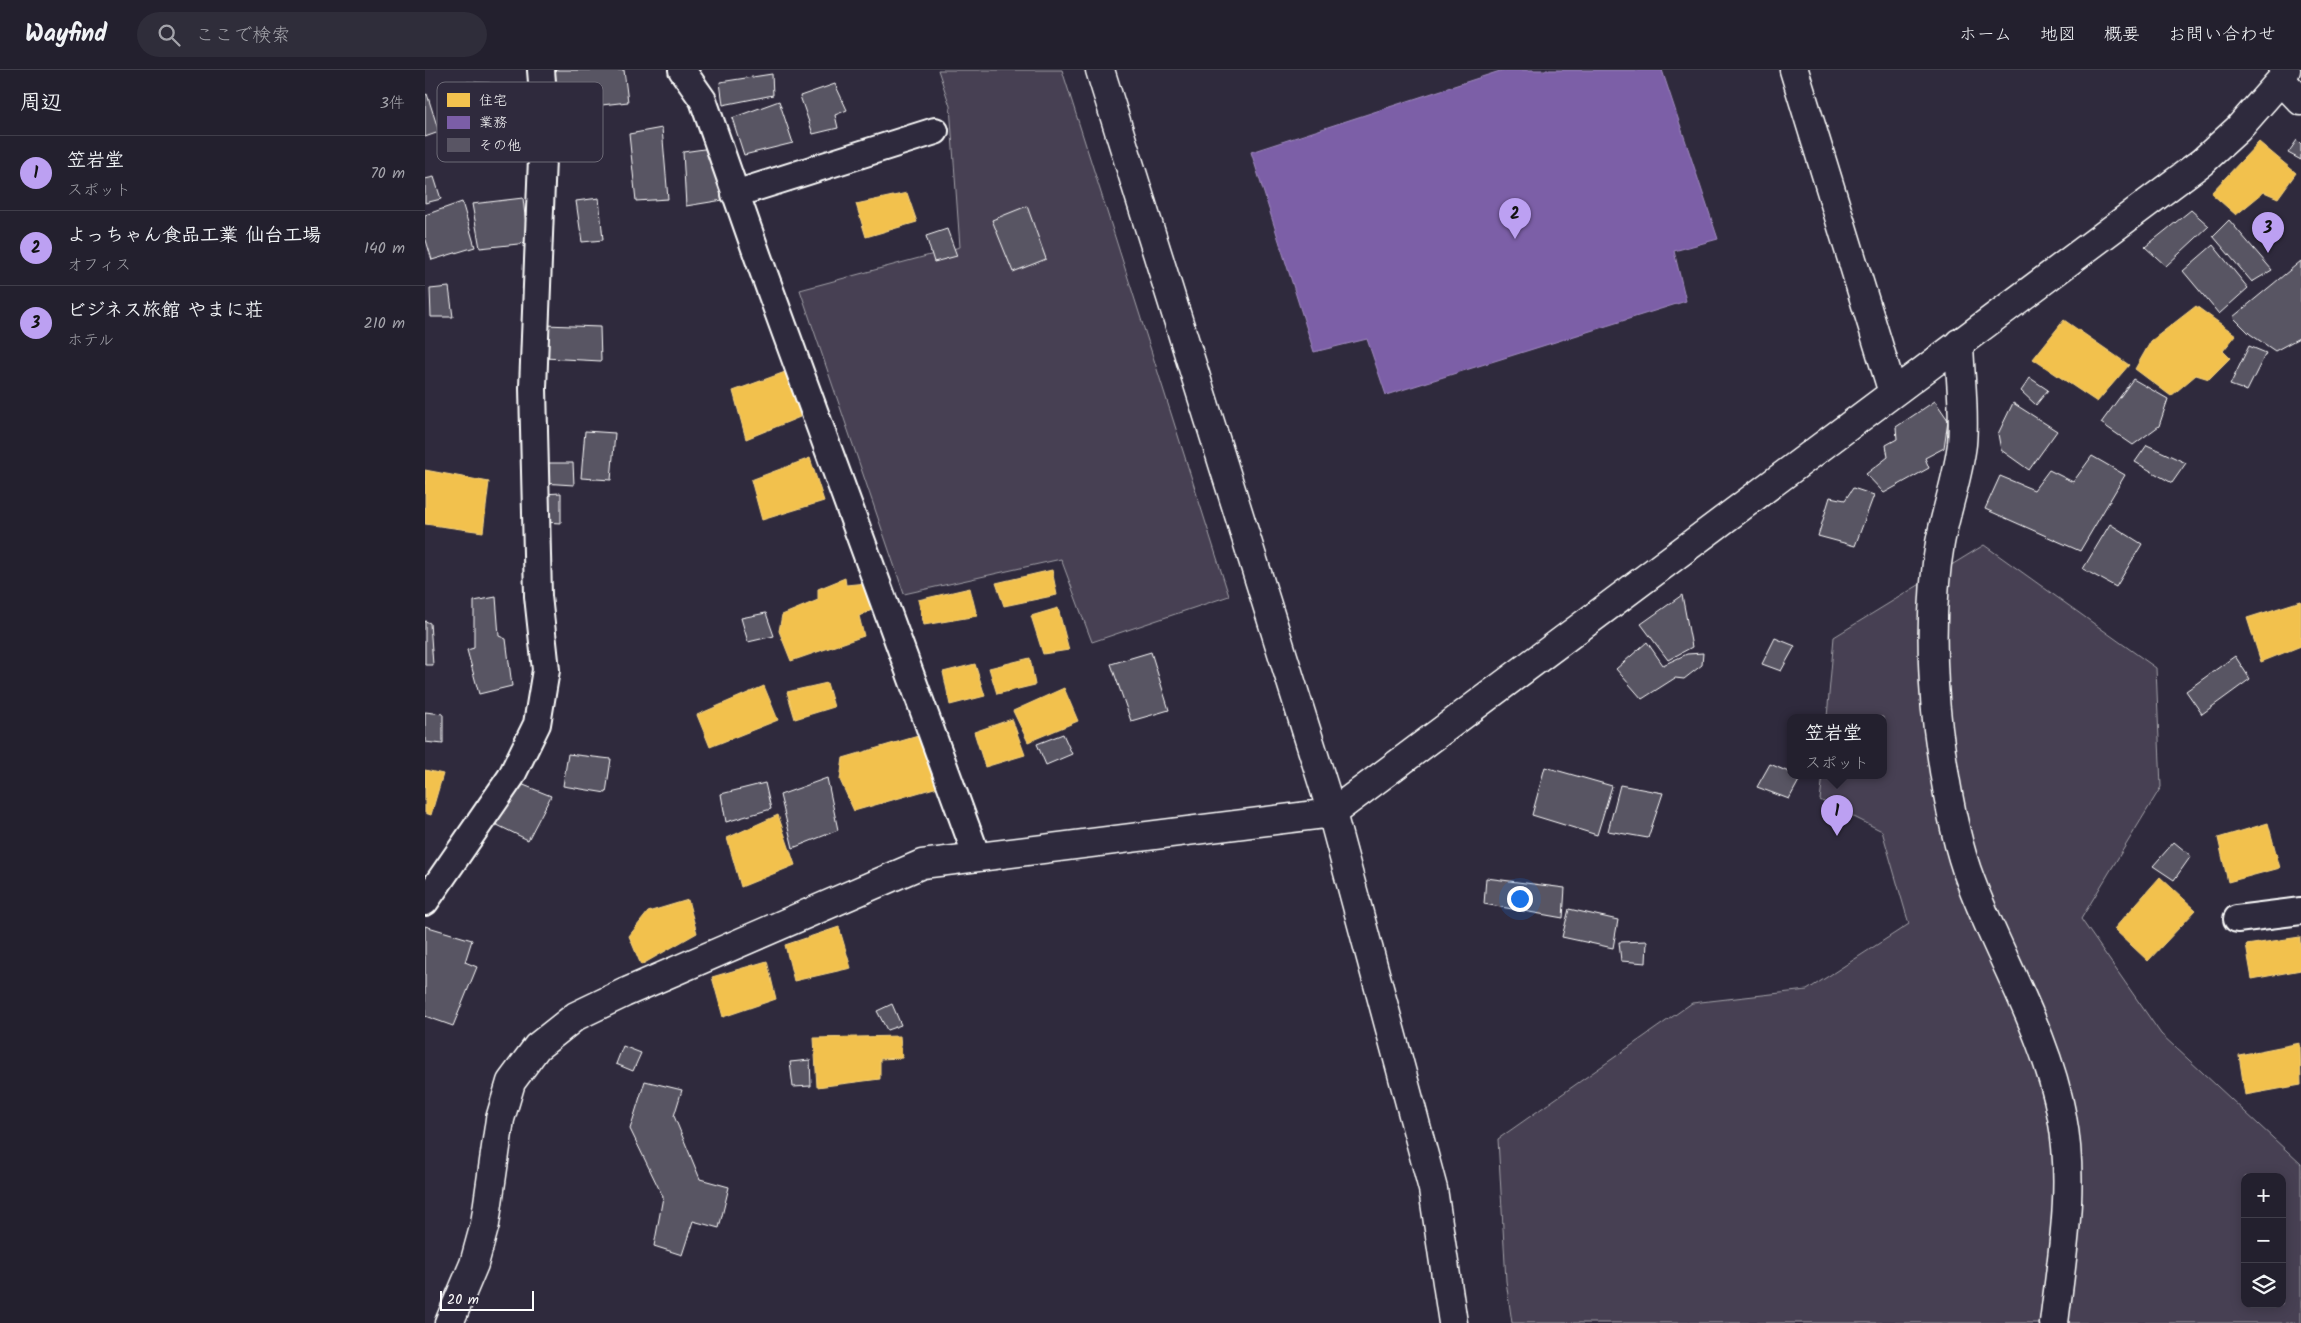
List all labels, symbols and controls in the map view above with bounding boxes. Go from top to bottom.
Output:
search box [137,12,487,57]
text: Wayfind [25,15,107,54]
icon: search [155,21,183,49]
text: ここで検索 [195,21,290,51]
text: ホーム [1959,21,2012,50]
text: 地図 [2040,21,2076,50]
text: 概要 [2104,21,2140,50]
text: お問い合わせ [2168,21,2276,50]
legend [437,82,603,162]
text: 周辺 [20,87,62,120]
text: 住宅 [479,90,507,112]
text: 3件 [380,91,405,116]
text: 業務 [479,112,507,134]
text: その他 [479,135,521,157]
text: 笠岩堂 [67,146,124,176]
text: 1 [34,161,38,186]
text: 70 m [370,161,405,186]
text: スポット [67,178,131,203]
pin: 2 [1499,198,1531,239]
pin: 3 [2252,212,2284,253]
text: よっちゃん食品工業 仙台工場 [67,221,321,251]
text: 2 [31,236,41,261]
text: 140 m [364,236,405,261]
text: オフィス [67,253,131,278]
text: ビジネス旅館 やまに荘 [67,296,264,326]
text: 3 [32,311,40,336]
text: 210 m [364,311,405,336]
text: ホテル [67,328,114,353]
popup [1787,714,1887,779]
text: 笠岩堂 [1805,719,1862,749]
text: スポット [1805,751,1869,776]
pin: 1 [1821,795,1853,836]
your location [1507,886,1533,912]
map controls [2241,1173,2286,1308]
button: + [2241,1173,2286,1218]
button: − [2241,1218,2286,1263]
button: layers [2241,1263,2286,1308]
scale bar [440,1288,534,1311]
text: 20 m [447,1289,479,1311]

